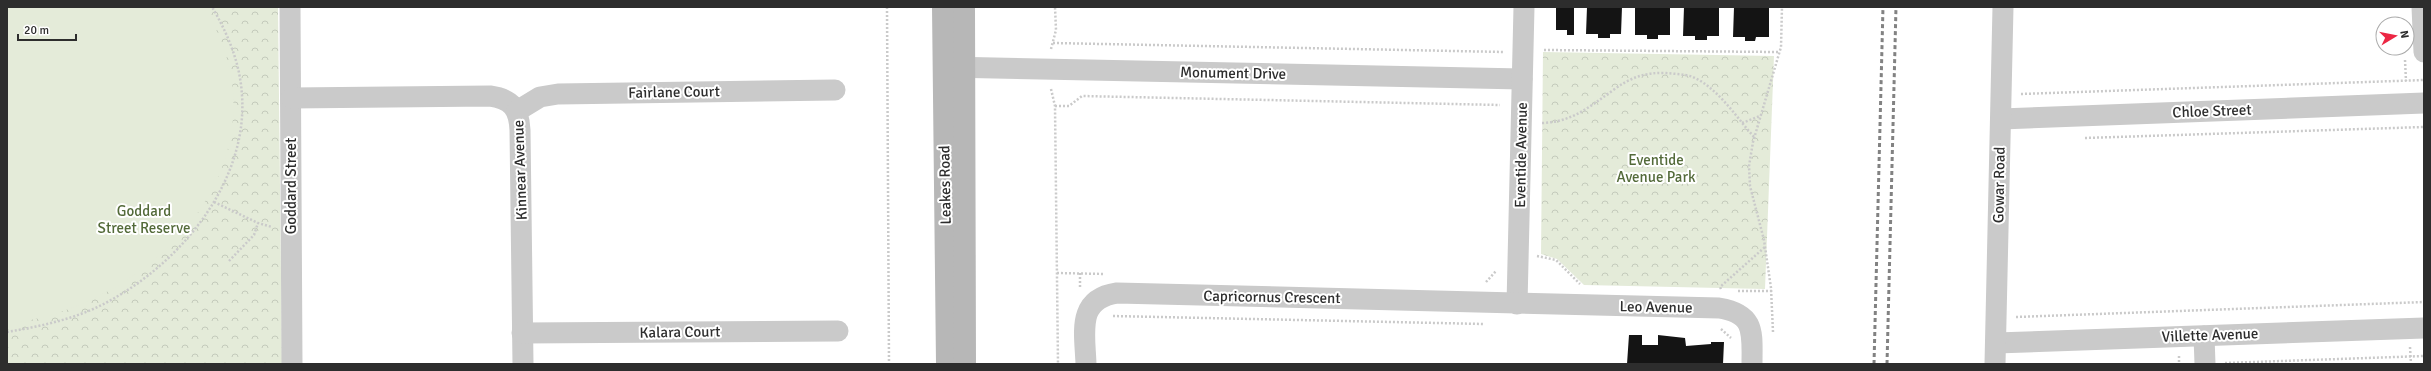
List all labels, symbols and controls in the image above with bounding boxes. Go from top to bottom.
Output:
scale bar [18,16,76,42]
north arrow [2375,16,2415,56]
text: 20 m [24,23,49,38]
text: N [2397,29,2411,39]
street label: Monument Drive [1180,63,1286,83]
street label: Fairlane Court [628,82,720,102]
street label: Chloe Street [2172,101,2252,121]
street label: Eventide Avenue [1511,102,1531,208]
street label: Kinnear Avenue [509,120,531,220]
street label: Goddard Street [282,138,300,234]
street label: Leakes Road [935,145,955,225]
street label: Gowar Road [1989,147,2009,223]
park label: Eventide Avenue Park [1616,151,1696,186]
park label: Goddard Street Reserve [98,202,190,237]
street label: Capricornus Crescent [1203,287,1341,307]
street label: Leo Avenue [1619,297,1693,317]
street label: Kalara Court [639,322,721,342]
street label: Villette Avenue [2161,324,2259,346]

